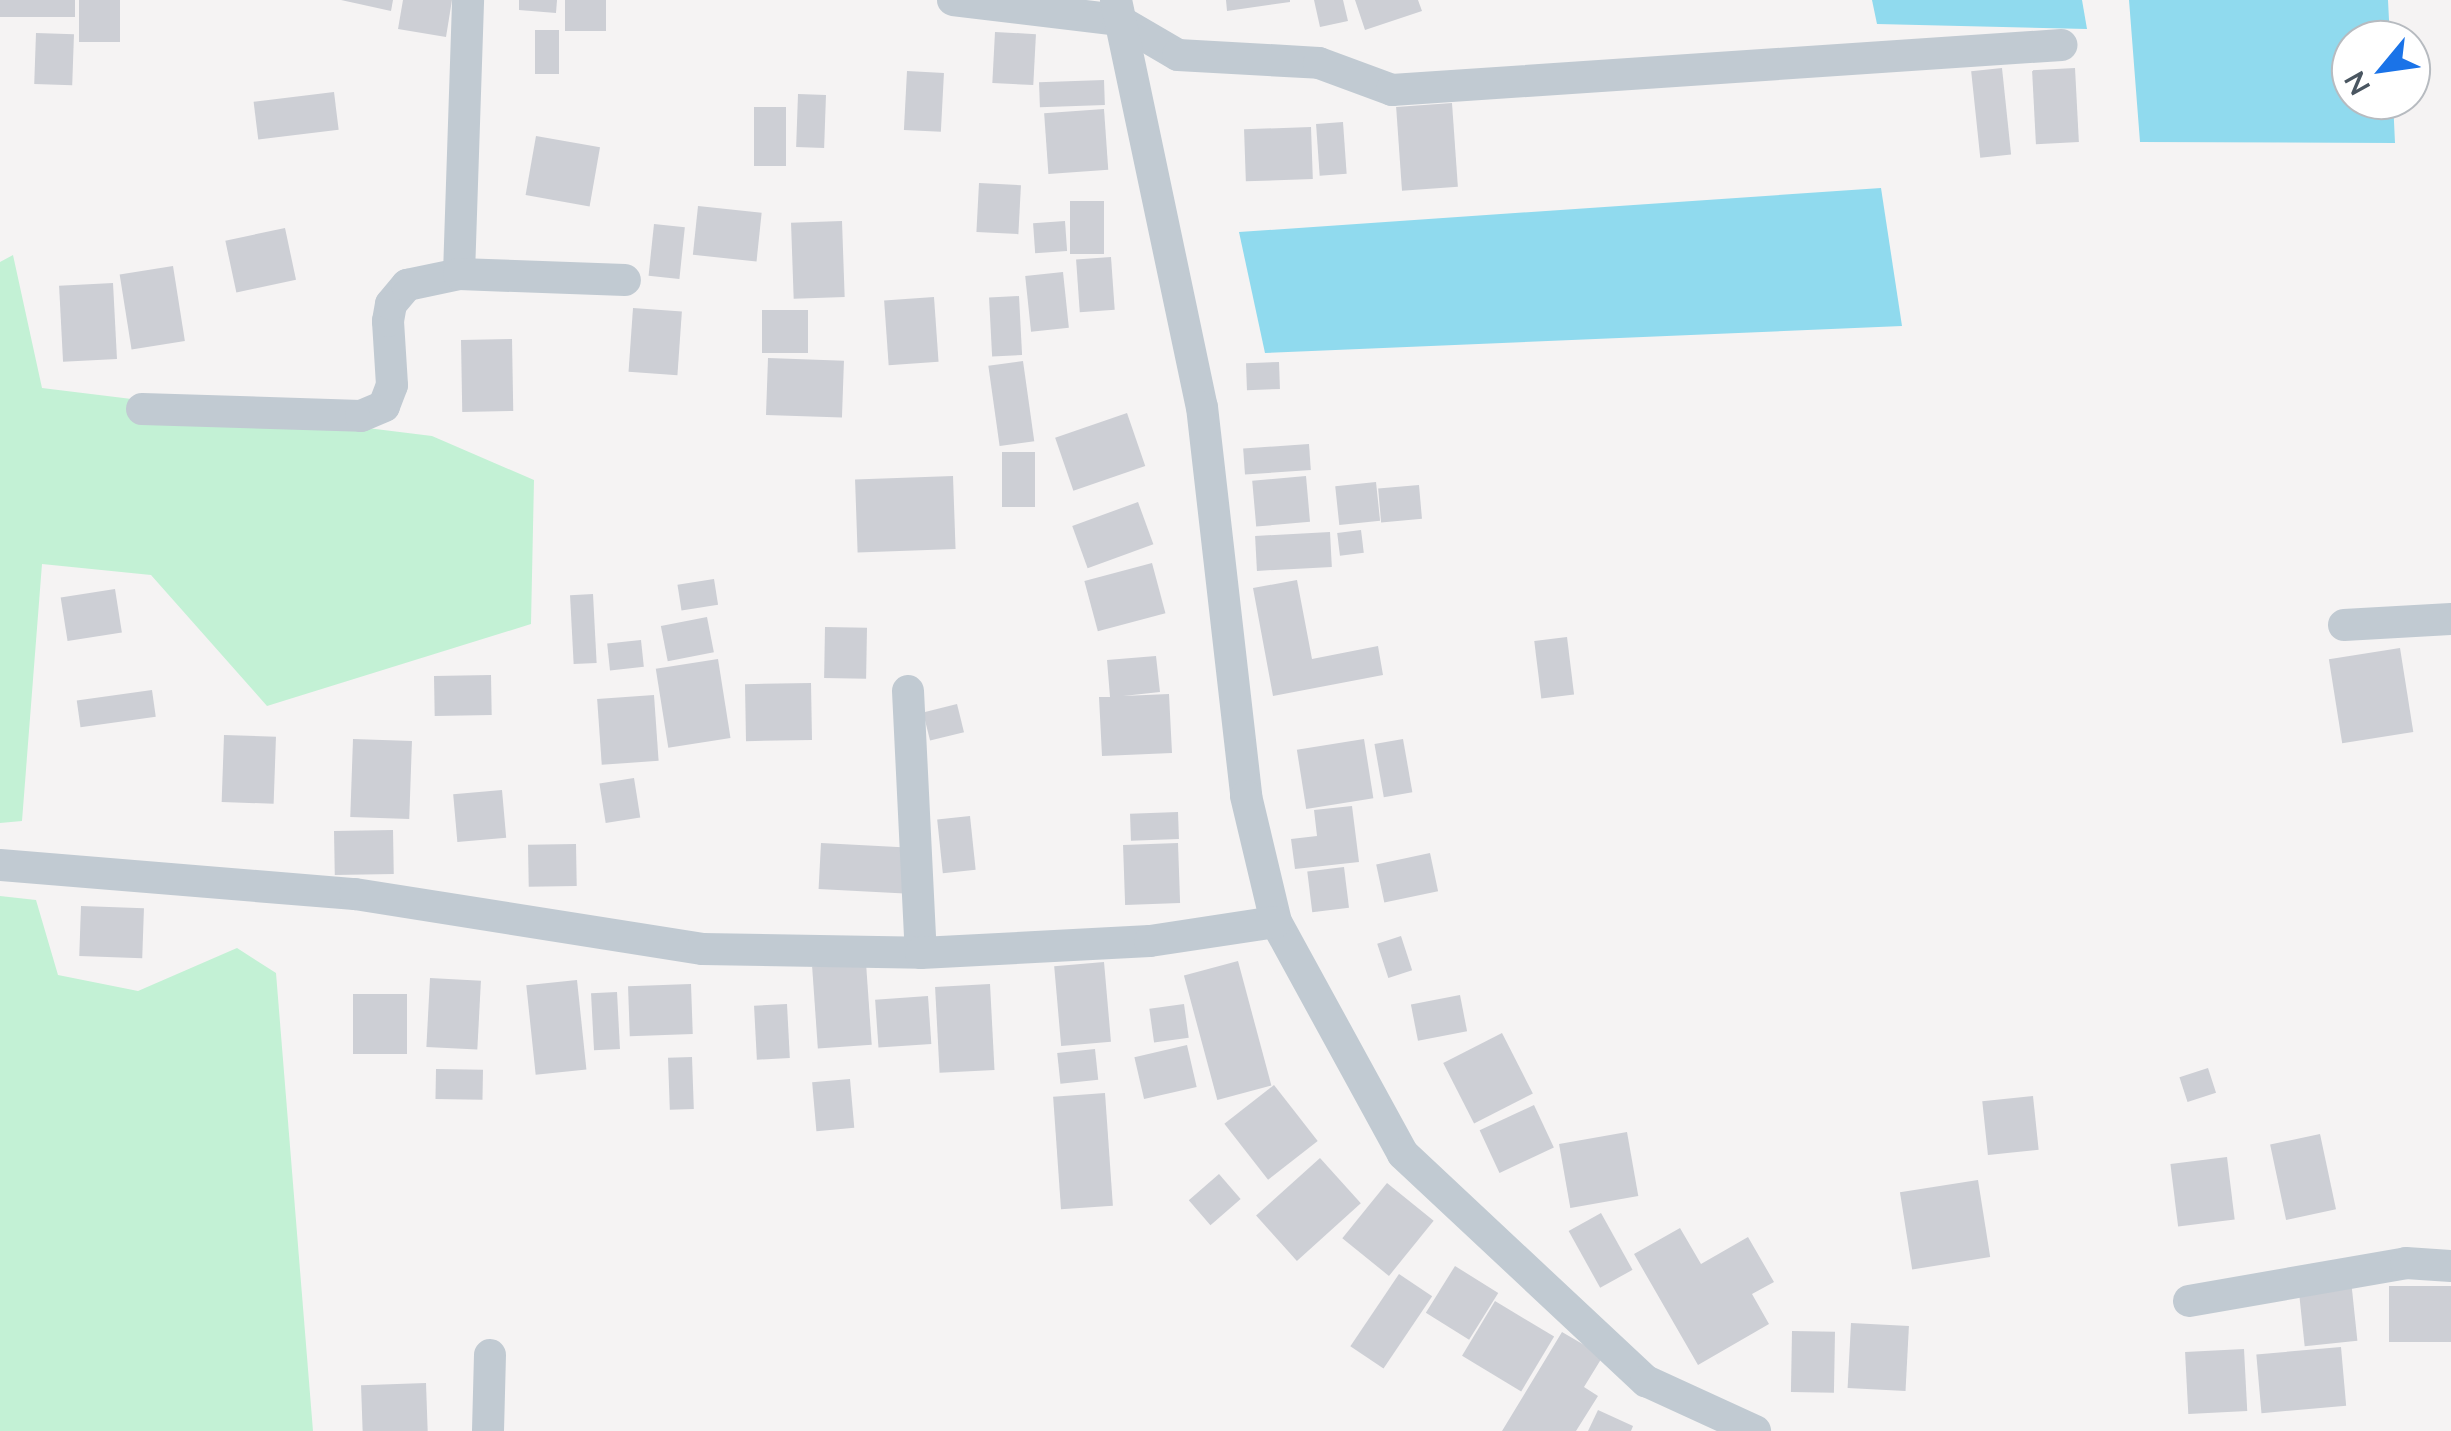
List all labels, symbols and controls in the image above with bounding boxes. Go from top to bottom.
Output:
north arrow [2331,20,2431,120]
text: N [2336,66,2377,101]

